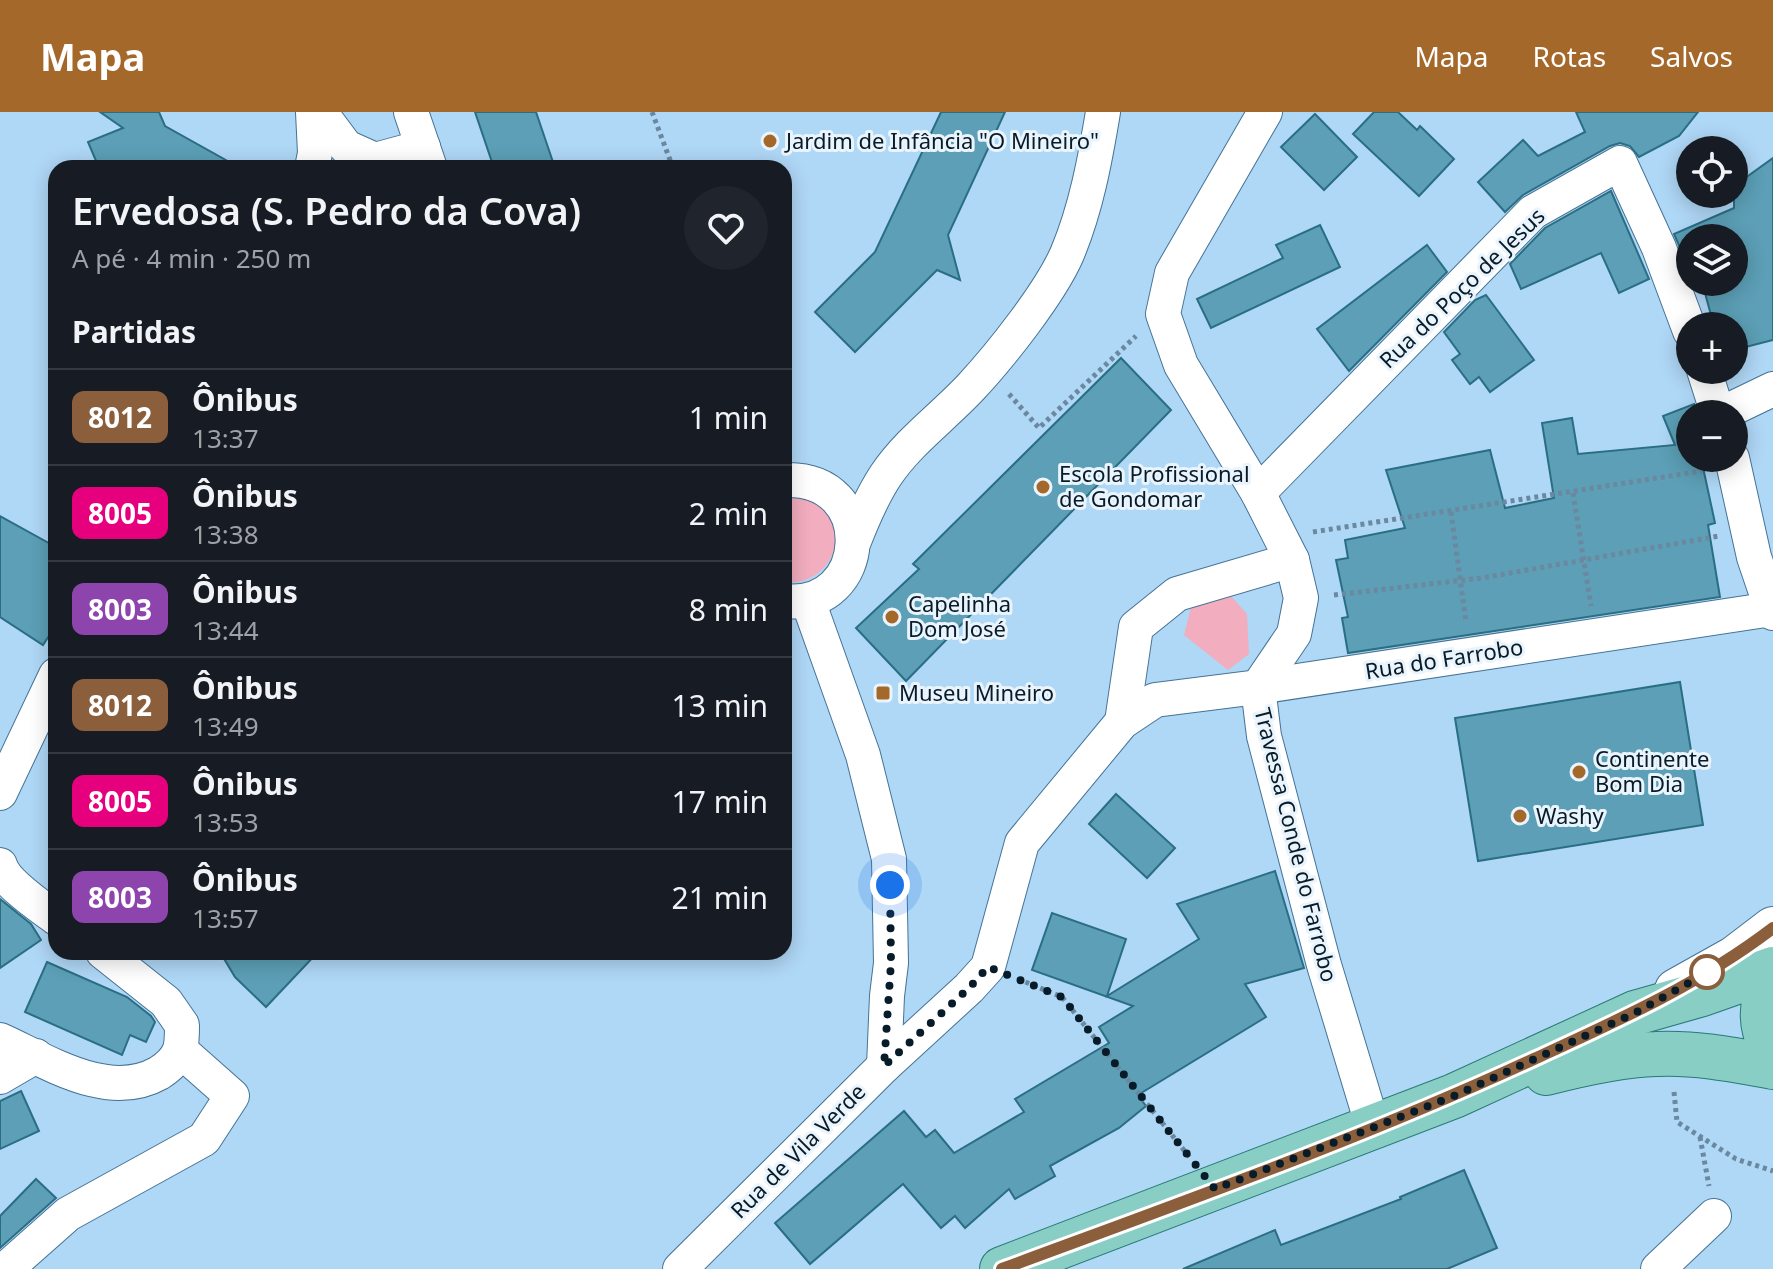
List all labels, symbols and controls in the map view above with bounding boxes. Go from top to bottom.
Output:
text: Mapa [40,30,145,82]
text: Mapa [1414,37,1489,75]
text: Rotas [1533,37,1606,75]
text: Salvos [1650,37,1733,75]
place label: Jardim de Infância "O Mineiro" [784,125,1099,155]
marker: Jardim de Infância "O Mineiro" [761,132,779,150]
map controls [1676,136,1748,472]
button: locate [1676,136,1748,208]
text: Ervedosa (S. Pedro da Cova) [72,184,581,236]
button: heart [684,186,768,270]
street label: Rua do Poço de Jesus [1372,200,1550,374]
button: layers [1676,224,1748,296]
text: A pé · 4 min · 250 m [72,240,311,276]
text: Partidas [72,311,196,352]
button: + [1676,312,1748,384]
text: Ônibus [192,379,298,420]
text: 1 min [689,397,768,438]
text: 8012 [88,398,152,436]
button: − [1676,400,1748,472]
text: 13:37 [192,420,259,456]
place label: Escola Profissional de Gondomar [1059,458,1250,513]
text: Ônibus [192,475,298,516]
marker: Escola Profissional de Gondomar [1034,478,1052,496]
text: 2 min [689,493,768,534]
text: 8005 [88,494,152,532]
text: 13:38 [192,516,259,552]
text: Ônibus [192,571,298,612]
place label: Capelinha Dom José [908,588,1011,643]
text: 8 min [689,589,768,630]
text: 8003 [88,590,152,628]
marker: Capelinha Dom José [883,608,901,626]
text: 13:44 [192,612,259,648]
street label: Rua do Farrobo [1363,631,1525,685]
text: Ônibus [192,667,298,708]
place label: Museu Mineiro [899,677,1054,707]
marker: Museu Mineiro [874,684,892,702]
text: 13 min [672,685,768,726]
text: 8012 [88,686,152,724]
street label: Travessa Conde do Farrobo [1248,705,1346,985]
text: 13:49 [192,708,259,744]
place label: Continente Bom Dia [1595,743,1709,798]
text: Ônibus [192,763,298,804]
marker: Continente Bom Dia [1570,763,1588,781]
text: 17 min [672,781,768,822]
text: 8005 [88,782,152,820]
place label: Washy [1536,800,1604,830]
text: 13:53 [192,804,259,840]
marker: Washy [1511,807,1529,825]
text: Ônibus [192,859,298,900]
your location [870,865,910,905]
text: 21 min [672,877,768,918]
text: 8003 [88,878,152,916]
text: 13:57 [192,900,259,936]
unlabelled marker [1690,955,1724,989]
street label: Rua de Vila Verde [723,1076,871,1224]

